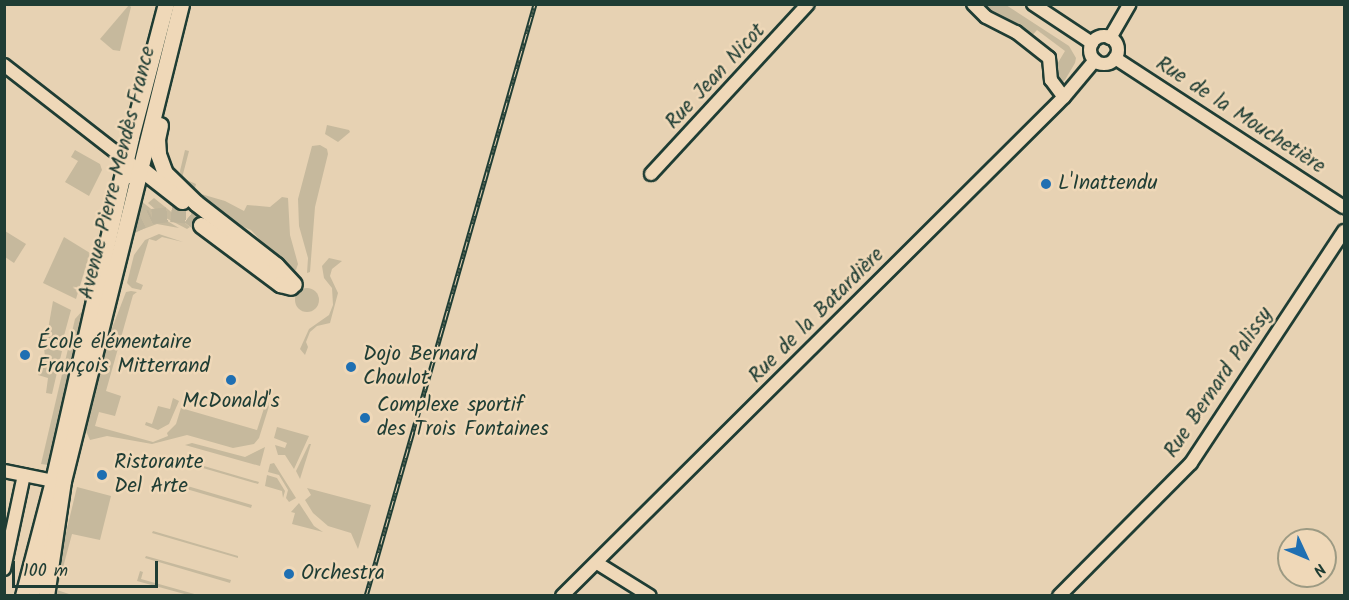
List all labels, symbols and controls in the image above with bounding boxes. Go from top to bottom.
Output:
street label: Rue Jean Nicot [661,19,771,135]
street label: Avenue Pierre Mendès France [74,44,162,302]
street label: Rue de la Mouchetière [1151,52,1329,180]
place label: L'Inattendu [1058,171,1158,197]
marker: L'Inattendu [1039,177,1053,191]
street label: Rue de la Batardière [744,243,890,389]
street label: Rue Bernard Palissy [1159,303,1279,463]
place label: École élémentaire François Mitterrand [37,330,210,380]
place label: Dojo Bernard Choulot [363,342,478,392]
marker: École élémentaire François Mitterrand [18,348,32,362]
marker: Dojo Bernard Choulot [344,360,358,374]
marker: McDonald's [224,373,238,387]
place label: McDonald's [182,389,280,415]
place label: Complexe sportif des Trois Fontaines [377,393,549,443]
marker: Complexe sportif des Trois Fontaines [358,411,372,425]
place label: Ristorante Del Arte [114,450,203,500]
marker: Ristorante Del Arte [95,468,109,482]
north arrow [1277,528,1337,588]
scale bar [15,549,160,587]
text: 100 m [23,557,68,586]
text: N [1306,557,1331,582]
place label: Orchestra [301,561,385,587]
marker: Orchestra [282,567,296,581]

